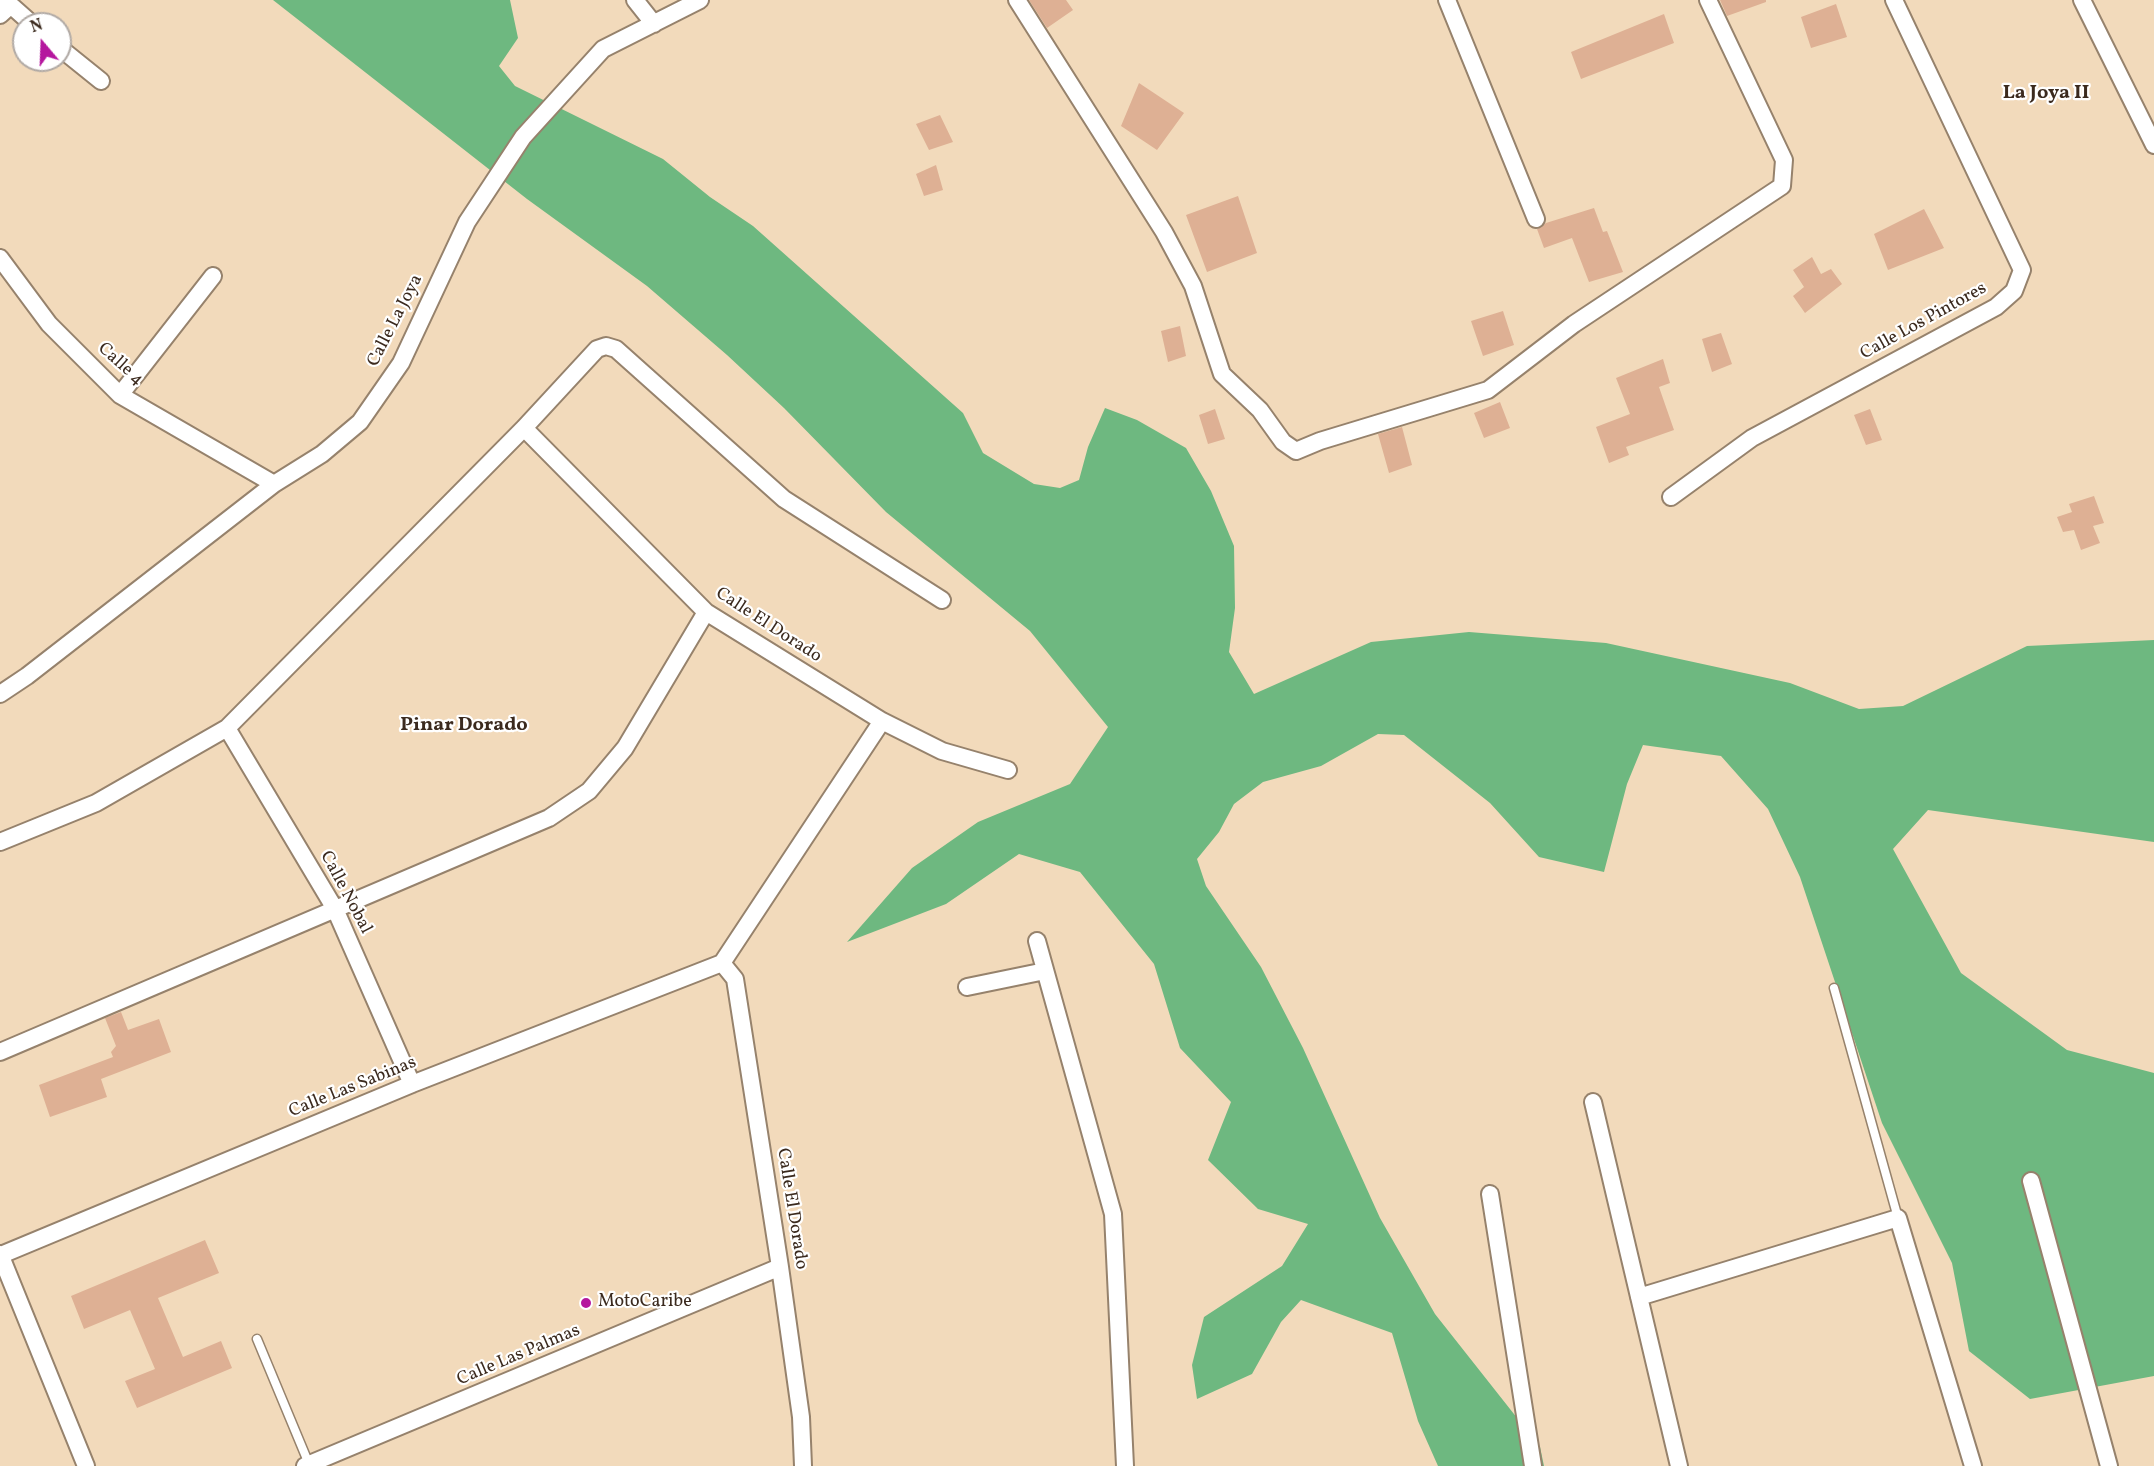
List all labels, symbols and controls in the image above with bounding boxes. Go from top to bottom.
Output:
north arrow [12,12,72,72]
text: N [28,15,46,39]
district label: La Joya II [2003,82,2089,106]
street label: Calle La Joya [364,271,428,371]
street label: Calle Los Pintores [1857,278,1991,366]
street label: Calle 4 [93,339,147,391]
street label: Calle El Dorado [711,584,825,668]
district label: Pinar Dorado [400,714,528,738]
street label: Calle Nobal [314,848,376,938]
street label: Calle Las Sabinas [286,1053,420,1123]
street label: Calle El Dorado [771,1147,811,1271]
place label: MotoCaribe [598,1292,692,1314]
marker: MotoCaribe [579,1296,593,1310]
street label: Calle Las Palmas [454,1320,584,1392]

